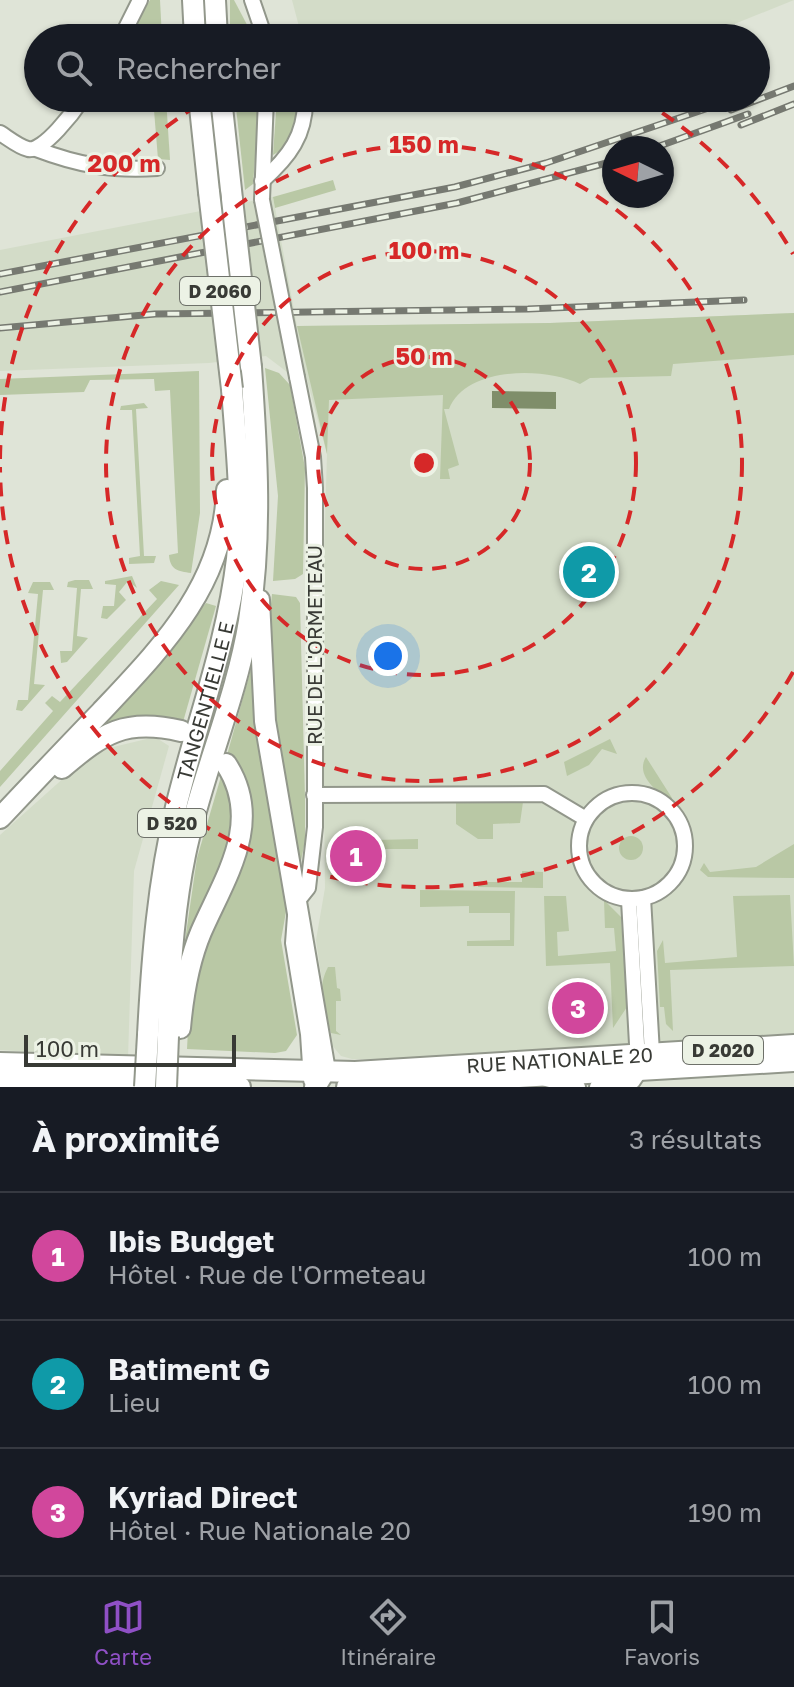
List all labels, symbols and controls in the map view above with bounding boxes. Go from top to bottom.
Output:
search box [24,24,770,112]
icon: search [52,46,96,90]
text: Rechercher [116,50,281,86]
text: 150 m [389,129,459,158]
north arrow [602,136,674,208]
text: 200 m [88,148,160,177]
text: 100 m [389,235,459,264]
road number: D 2060 [180,277,260,305]
text: 50 m [395,341,453,370]
centre of rings [410,449,438,477]
pin: 2 [563,542,615,602]
street label: RUE DE L'ORMETEAU [302,545,326,745]
street label: TANGENTIELLE E [171,619,238,783]
your location [368,636,408,676]
road number: D 520 [138,809,206,837]
pin: 1 [330,826,382,886]
pin: 3 [552,978,604,1038]
scale bar [24,1031,236,1067]
text: 100 m [36,1035,99,1062]
road number: D 2020 [683,1036,763,1064]
street label: RUE NATIONALE 20 [465,1042,654,1077]
text: À proximité [32,1119,220,1159]
text: 3 résultats [629,1124,762,1155]
text: Ibis Budget [108,1223,275,1259]
text: 1 [51,1241,65,1272]
text: 100 m [688,1241,762,1272]
text: Hôtel · Rue de l'Ormeteau [108,1259,426,1290]
text: Batiment G [108,1351,270,1387]
text: 2 [50,1369,66,1400]
text: 100 m [688,1369,762,1400]
text: Lieu [108,1387,161,1418]
text: Kyriad Direct [108,1479,298,1515]
text: 3 [50,1497,66,1528]
text: 190 m [688,1497,762,1528]
text: Hôtel · Rue Nationale 20 [108,1515,411,1546]
tab: Carte [94,1595,152,1670]
tab: Itinéraire [340,1595,436,1670]
tab: Favoris [624,1595,700,1670]

